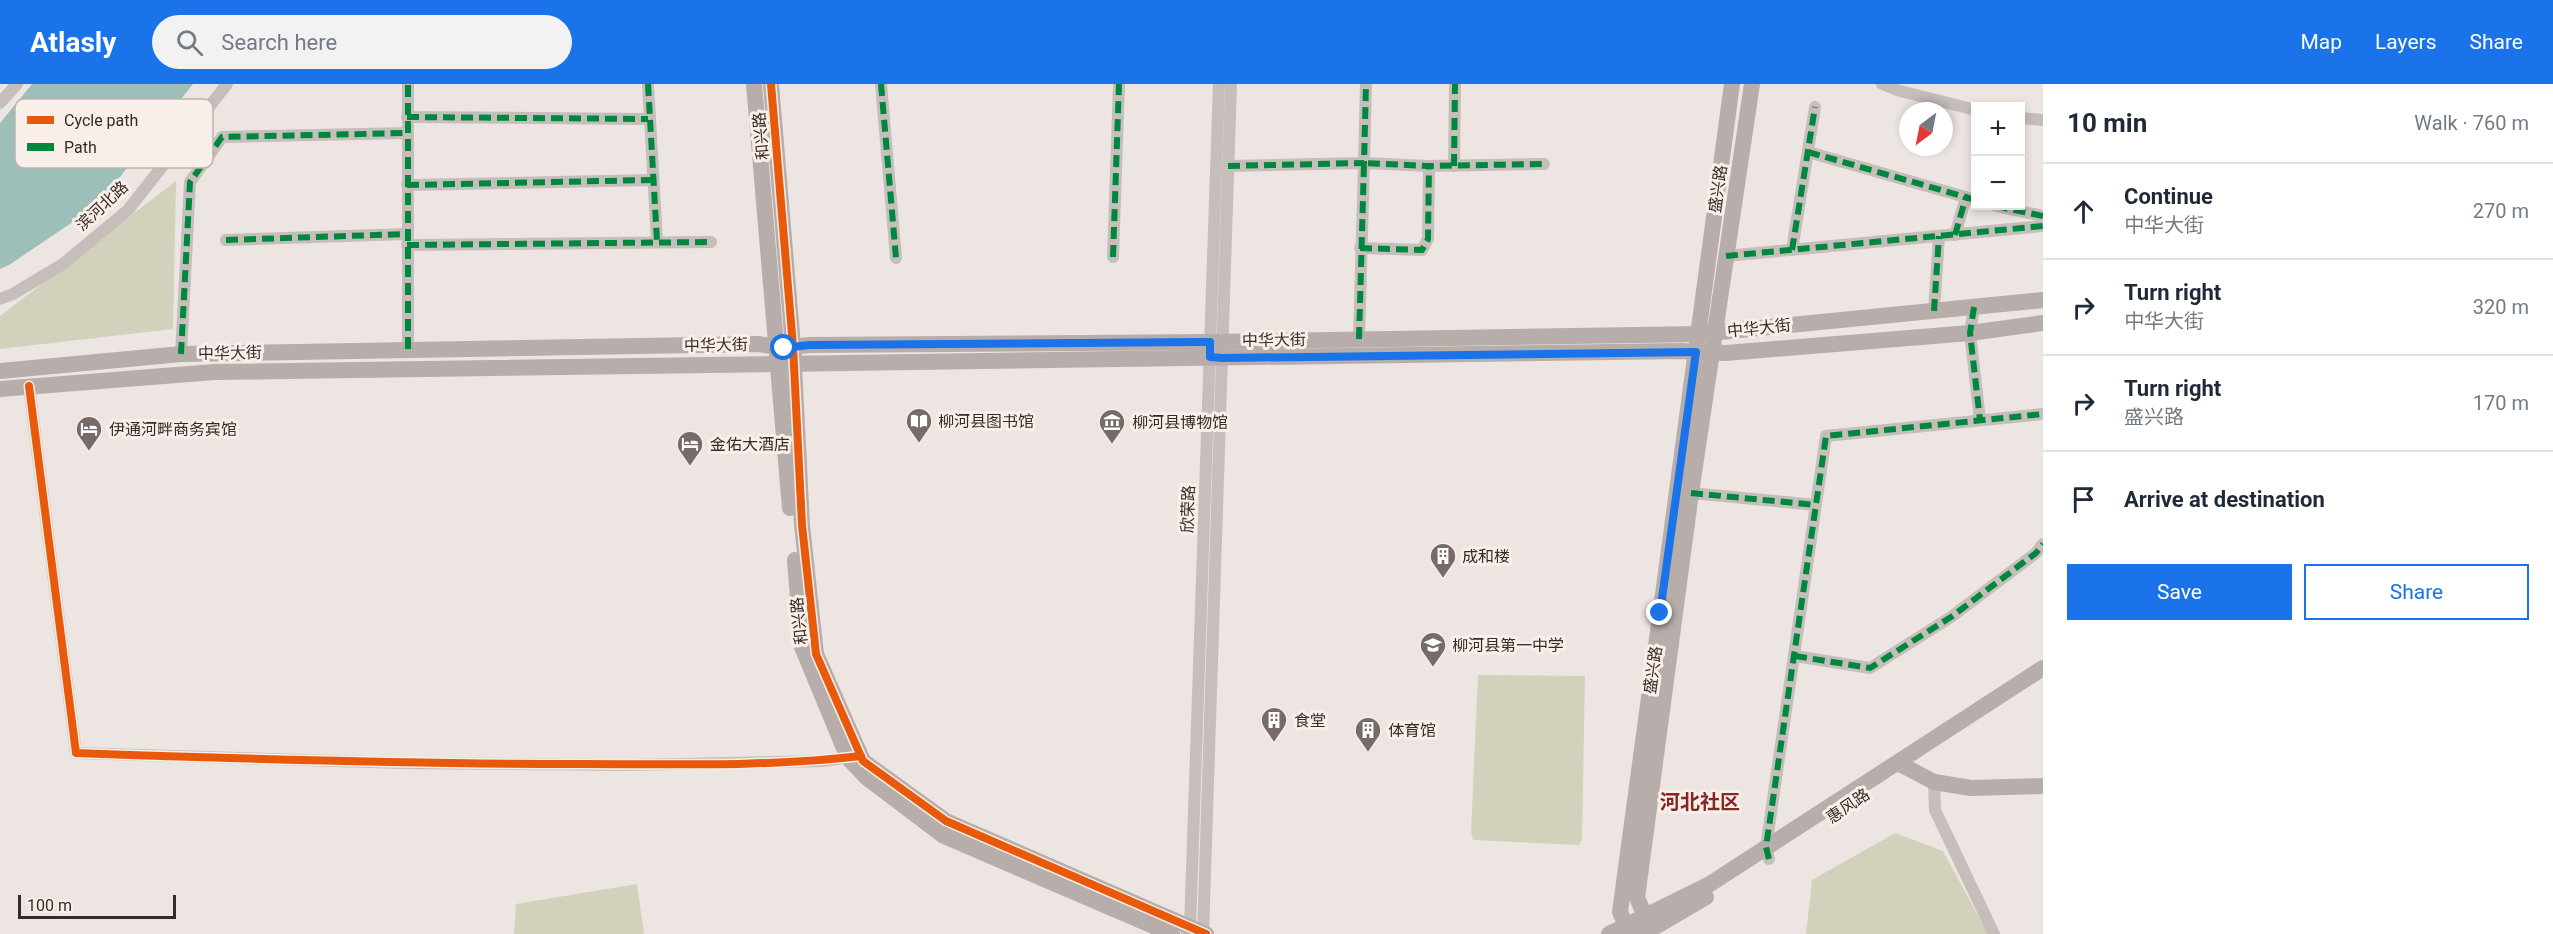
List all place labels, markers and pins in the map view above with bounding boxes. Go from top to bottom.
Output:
library icon: 柳河县图书馆 [904,406,934,444]
museum icon: 柳河县博物馆 [1097,407,1127,445]
place label: 柳河县图书馆 [938,412,1034,431]
place label: 柳河县博物馆 [1132,413,1228,432]
hotel icon: 伊通河畔商务宾馆 [74,414,104,452]
place label: 伊通河畔商务宾馆 [109,420,237,439]
hotel icon: 金佑大酒店 [675,429,705,467]
place label: 金佑大酒店 [710,435,790,454]
building icon: 成和楼 [1428,541,1458,579]
place label: 成和楼 [1462,547,1510,566]
school or university icon: 柳河县第一中学 [1418,630,1448,668]
place label: 柳河县第一中学 [1452,636,1564,655]
building icon: 食堂 [1259,705,1289,743]
place label: 食堂 [1294,711,1326,730]
building icon: 体育馆 [1353,715,1383,753]
place label: 体育馆 [1388,721,1436,740]

